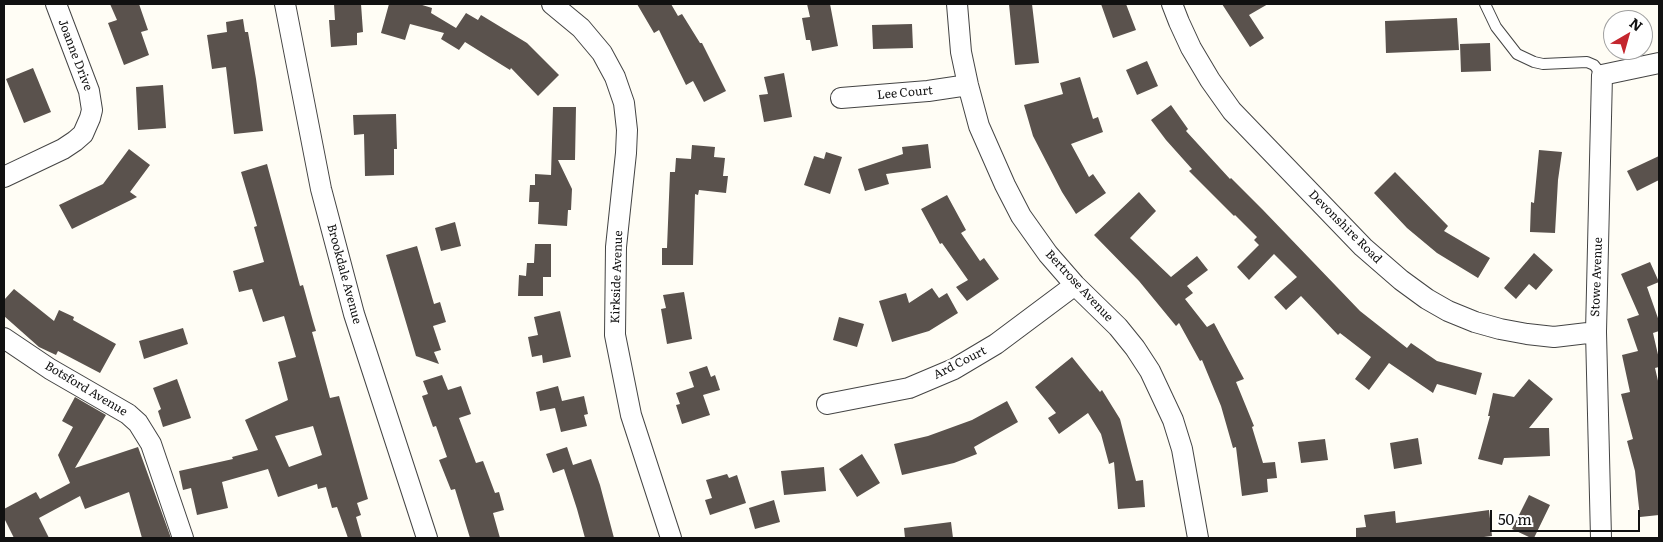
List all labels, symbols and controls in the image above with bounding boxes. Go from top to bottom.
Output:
north arrow [1603,10,1653,60]
text: N [1626,12,1647,35]
street label: Joanne Drive [55,17,95,93]
street label: Lee Court [876,83,934,103]
street label: Devonshire Road [1305,187,1385,267]
street label: Brookdale Avenue [324,222,364,326]
street label: Kirkside Avenue [608,230,626,324]
street label: Stowe Avenue [1588,237,1606,317]
street label: Bertrose Avenue [1042,247,1116,325]
street label: Ard Court [931,344,989,382]
street label: Botsford Avenue [42,359,130,419]
scale bar [1493,500,1643,532]
text: 50 m [1498,507,1532,530]

